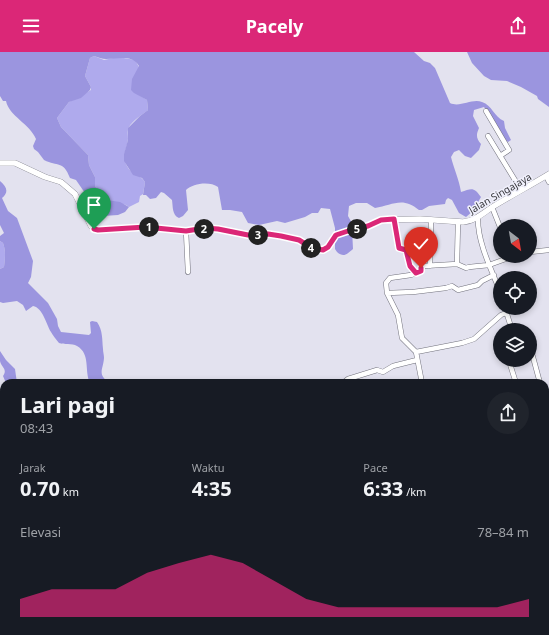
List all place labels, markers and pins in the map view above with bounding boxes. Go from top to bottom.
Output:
pin [77,188,111,229]
pin: 1 [139,217,159,237]
pin: 2 [194,219,214,239]
pin: 5 [347,219,367,239]
pin: 3 [248,225,268,245]
pin [404,227,438,268]
pin: 4 [301,238,321,258]

